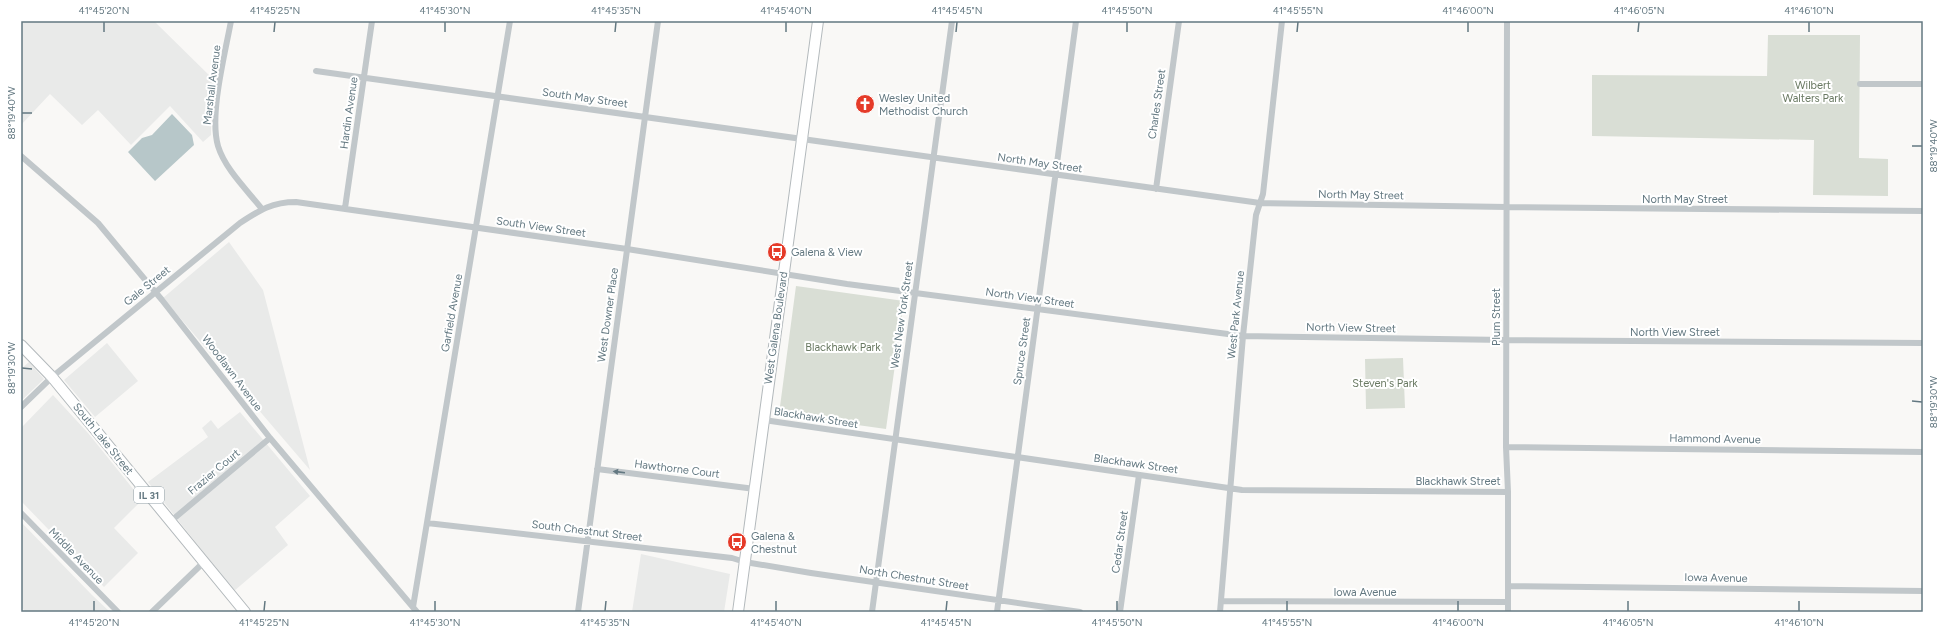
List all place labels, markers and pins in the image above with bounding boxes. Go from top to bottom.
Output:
place label: Wesley United Methodist Church [879,92,968,118]
church icon: Wesley United Methodist Church [854,93,876,115]
bus stop icon: Galena & View [766,241,788,263]
place label: Galena & View [791,246,863,259]
place label: Galena & Chestnut [751,530,797,556]
bus stop icon: Galena & Chestnut [726,531,748,553]

